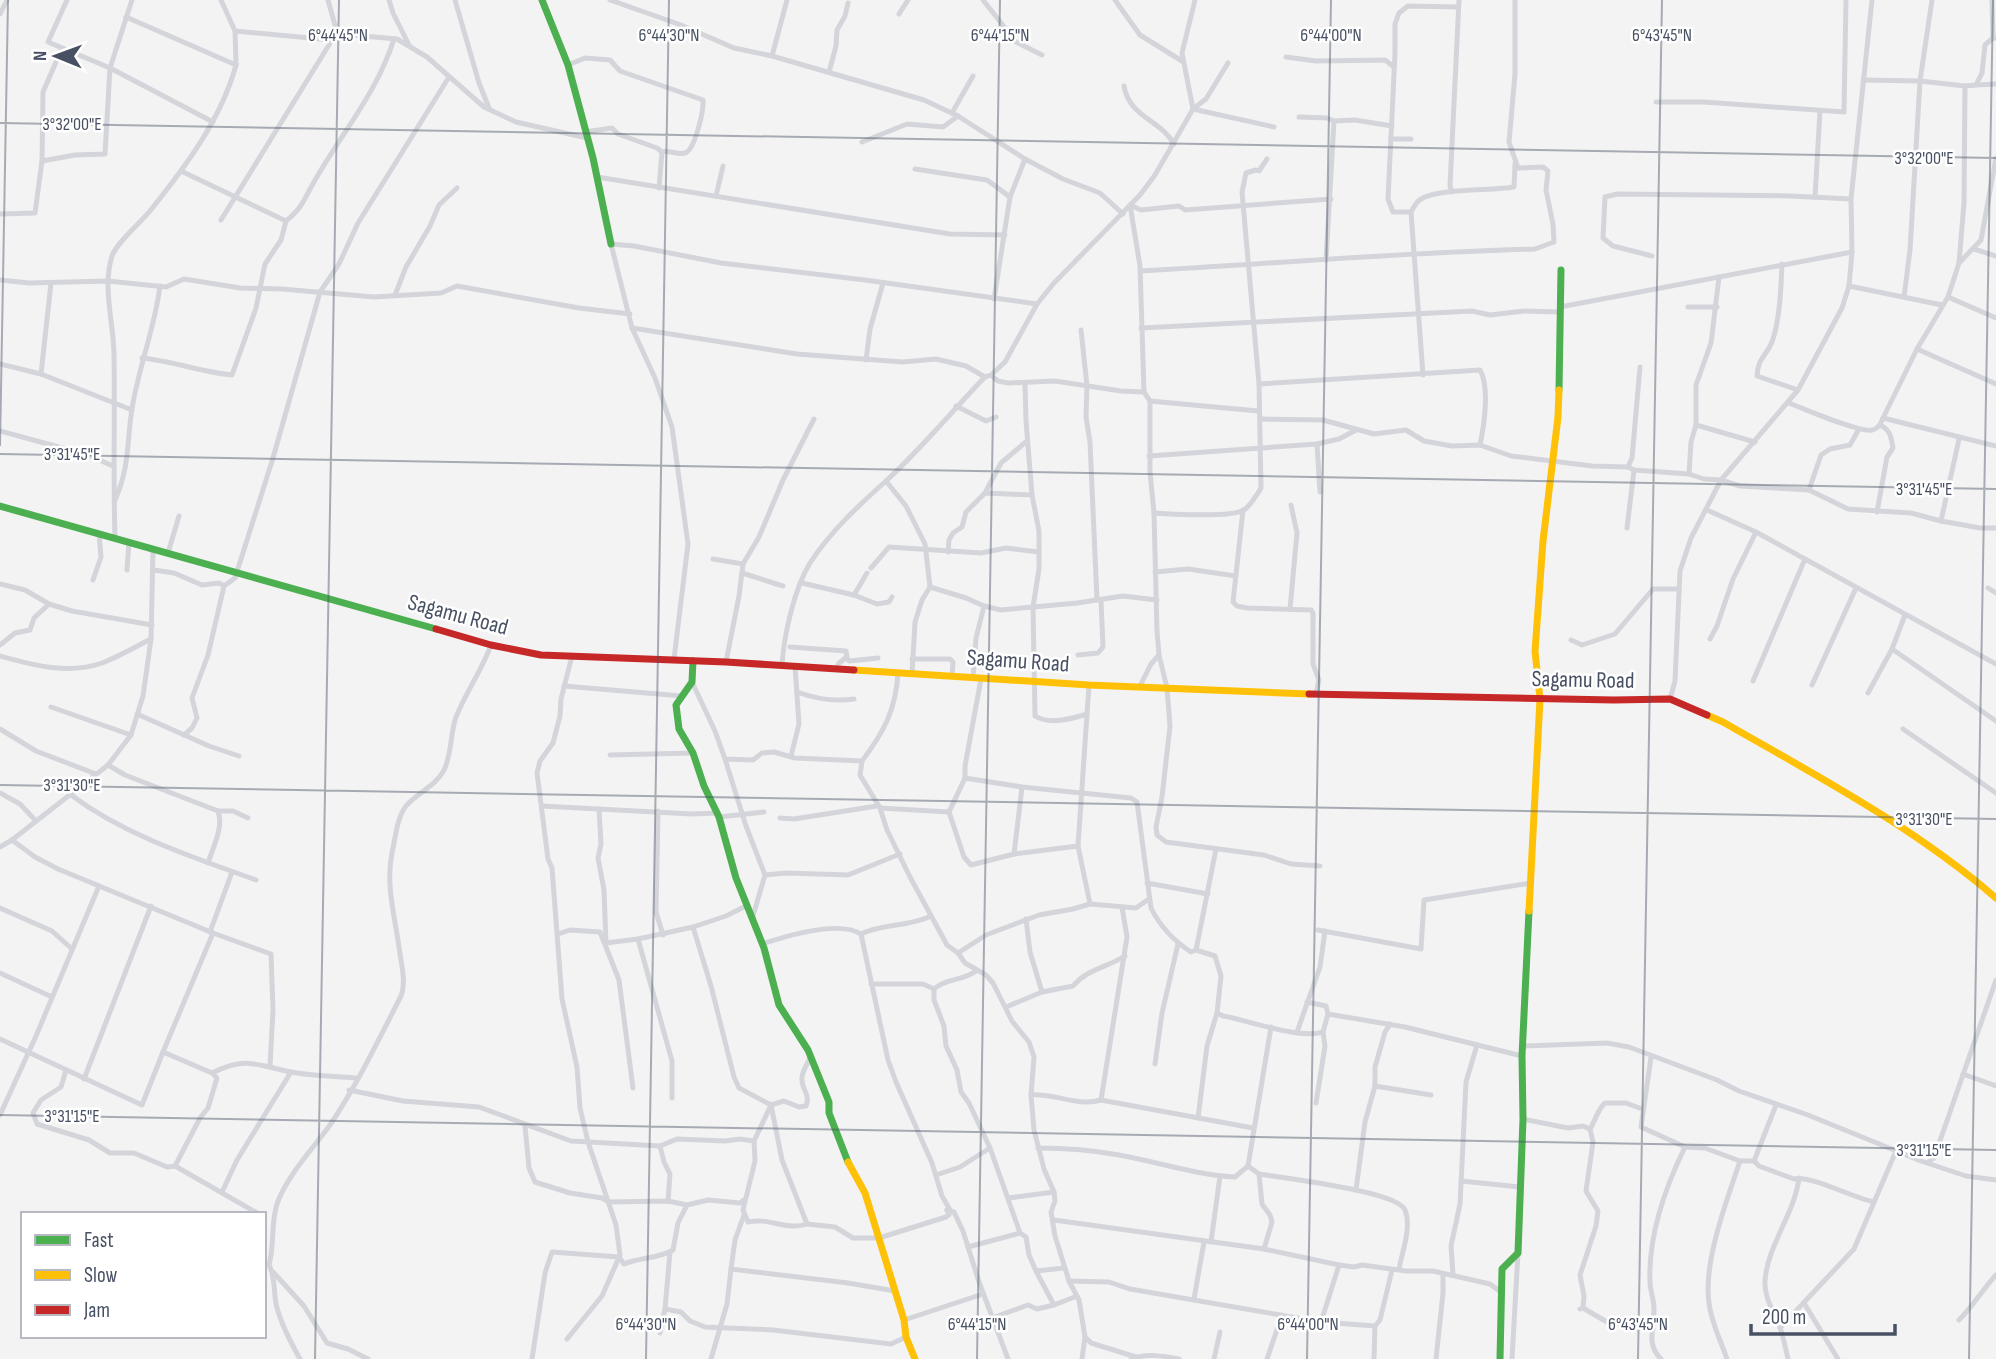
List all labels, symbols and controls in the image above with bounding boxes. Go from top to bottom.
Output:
north arrow [21,21,91,91]
text: 6°44'45"N [308,25,368,46]
text: 6°44'30"N [639,25,699,46]
text: 6°44'15"N [971,25,1029,46]
text: 6°44'00"N [1300,25,1362,46]
text: 6°43'45"N [1632,25,1692,46]
text: N [29,50,52,61]
text: 3°32'00"E [42,114,102,135]
text: 3°32'00"E [1894,148,1954,169]
text: 3°31'45"E [44,444,100,465]
text: 3°31'45"E [1896,479,1952,500]
street label: Sagamu Road [405,588,511,642]
street label: Sagamu Road [966,643,1070,679]
street label: Sagamu Road [1531,665,1635,695]
text: 3°31'30"E [43,775,101,796]
text: 3°31'30"E [1895,809,1953,830]
text: 3°31'15"E [44,1106,100,1127]
text: 3°31'15"E [1896,1140,1952,1161]
legend [21,1212,266,1338]
text: Fast [84,1228,114,1253]
text: Slow [84,1263,118,1288]
scale bar [1751,1292,1895,1336]
text: Jam [83,1298,110,1323]
text: 200 m [1762,1305,1806,1330]
text: 6°44'30"N [616,1314,676,1335]
text: 6°44'15"N [948,1314,1006,1335]
text: 6°44'00"N [1277,1314,1339,1335]
text: 6°43'45"N [1608,1314,1668,1335]

